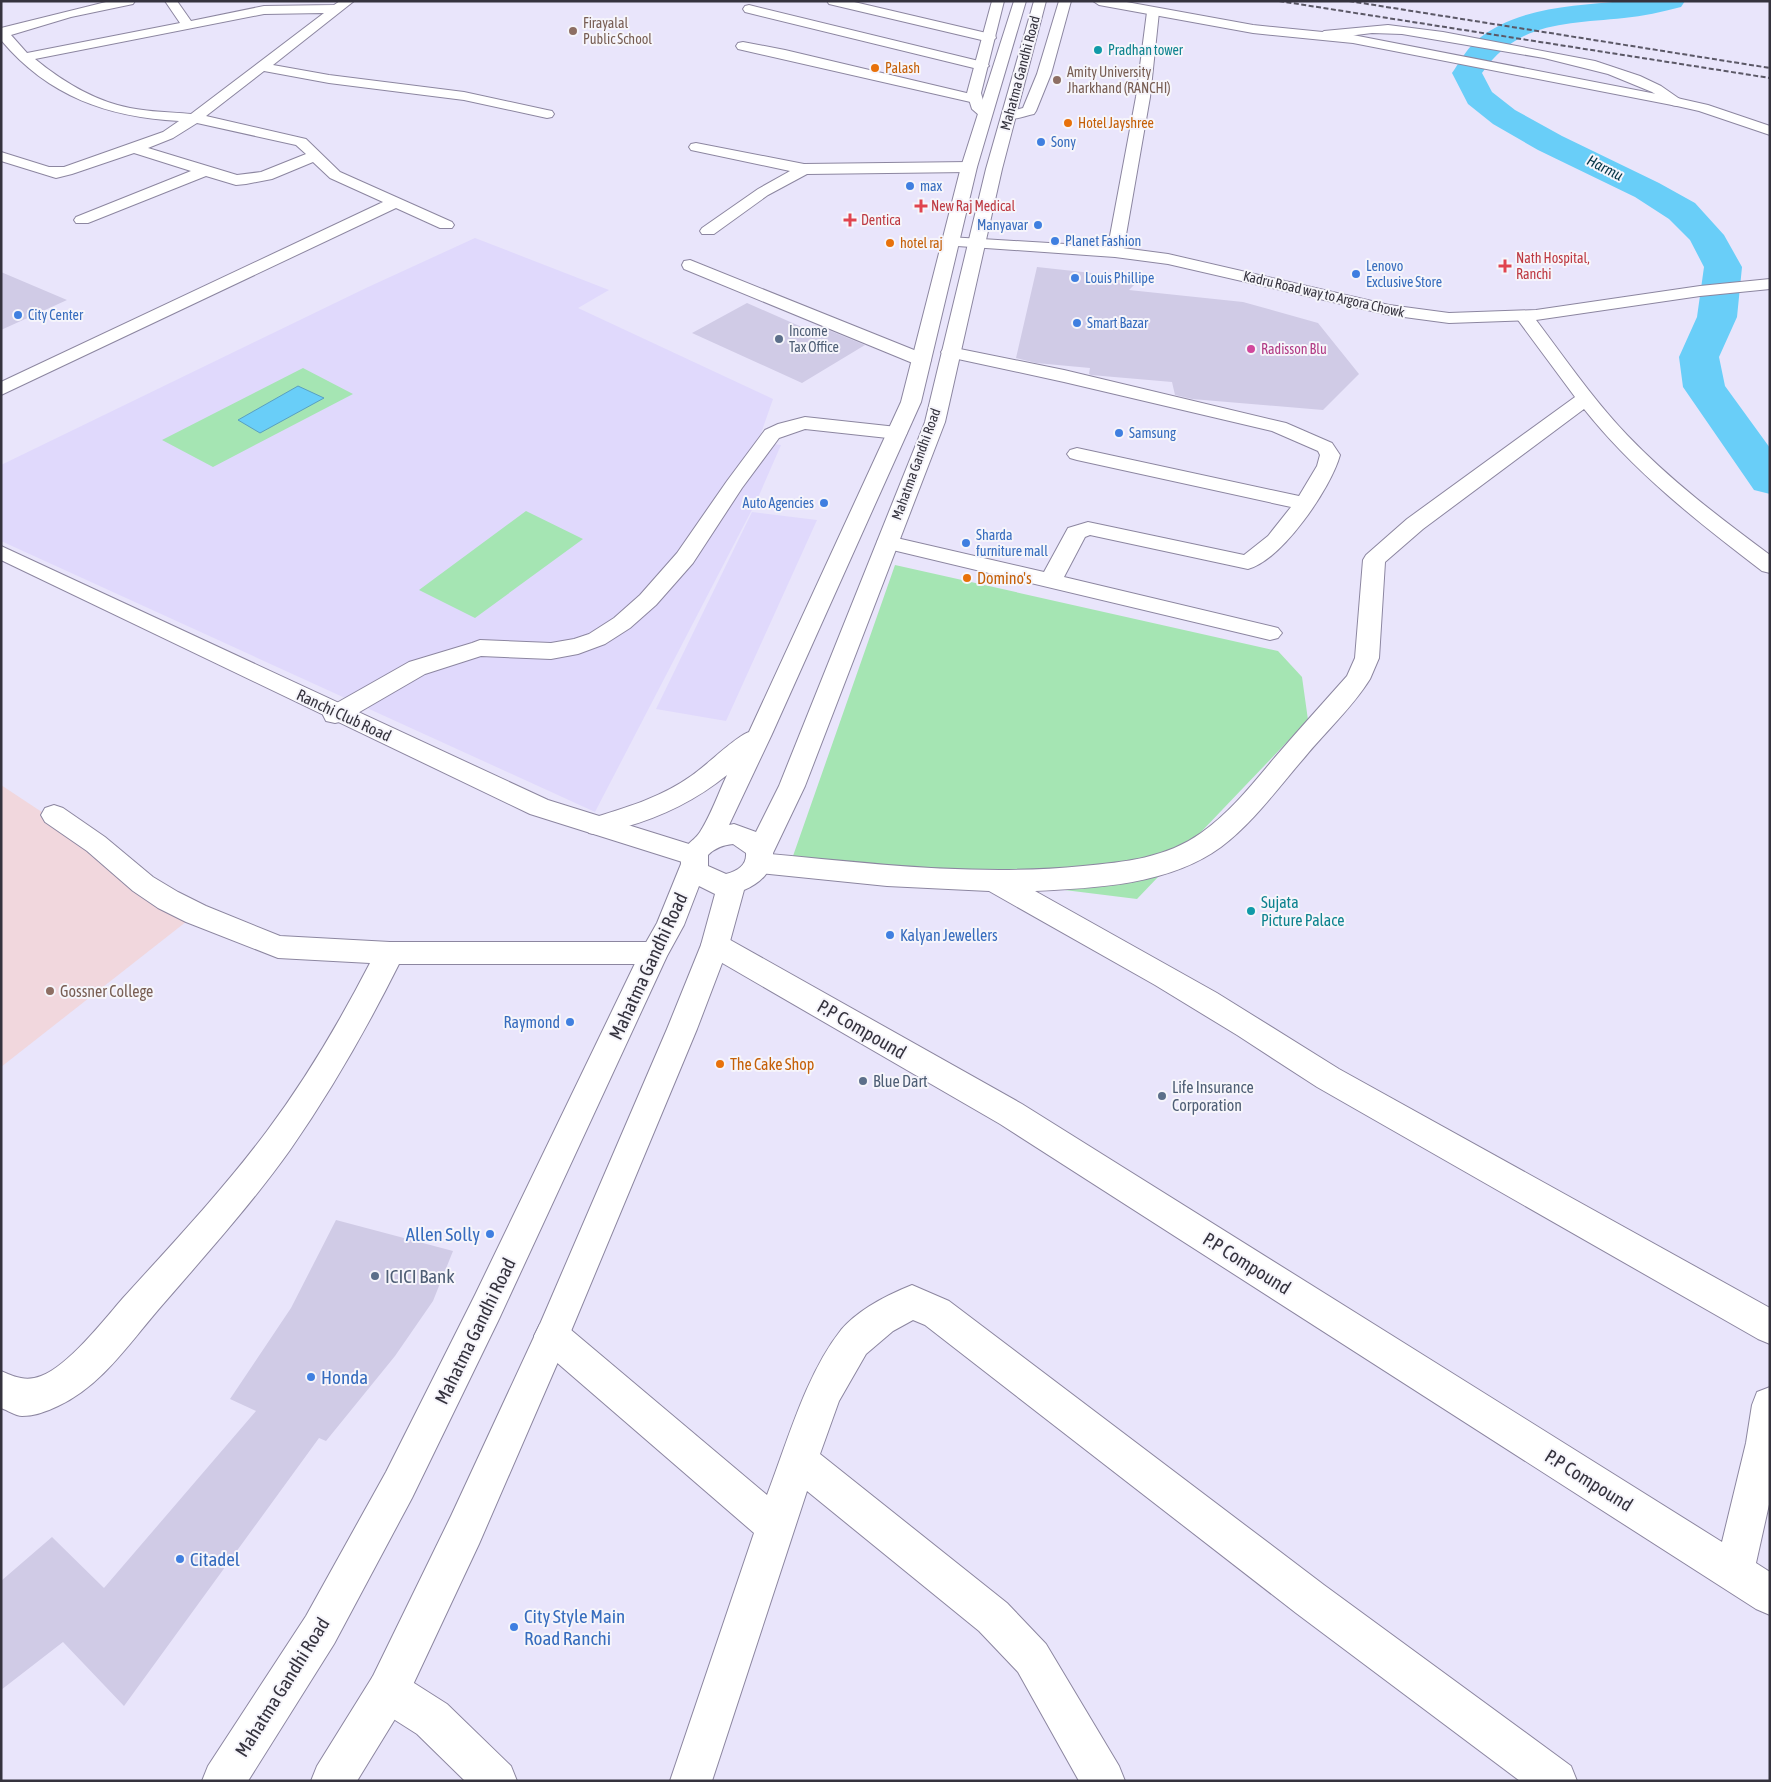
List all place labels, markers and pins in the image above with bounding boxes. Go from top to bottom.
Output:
place label: Firayalal Public School [583,15,652,47]
marker: Firayalal Public School [567,25,579,37]
place label: Pradhan tower [1108,42,1184,58]
marker: Pradhan tower [1092,44,1104,56]
place label: Palash [885,60,920,76]
marker: Palash [869,62,881,74]
place label: Amity University Jharkhand (RANCHI) [1067,64,1171,96]
marker: Amity University Jharkhand (RANCHI) [1051,74,1063,86]
place label: Hotel Jayshree [1078,115,1154,131]
marker: Hotel Jayshree [1062,117,1074,129]
place label: Sony [1051,134,1076,150]
marker: Sony [1035,136,1047,148]
place label: max [920,178,943,194]
marker: max [904,180,916,192]
place label: New Raj Medical [931,198,1016,214]
marker: New Raj Medical [915,200,927,212]
place label: Dentica [861,212,901,228]
marker: Dentica [843,213,857,227]
place label: Manyavar [977,217,1029,233]
marker: Manyavar [1032,219,1044,231]
place label: Planet Fashion [1065,233,1141,249]
place label: hotel raj [900,235,943,251]
marker: Planet Fashion [1049,235,1061,247]
marker: hotel raj [884,237,896,249]
place label: Nath Hospital, Ranchi [1516,250,1590,282]
place label: Lenovo Exclusive Store [1366,258,1442,290]
marker: Nath Hospital, Ranchi [1498,259,1512,273]
marker: Lenovo Exclusive Store [1350,268,1362,280]
place label: Louis Phillipe [1085,270,1154,286]
marker: Louis Phillipe [1069,272,1081,284]
place label: City Center [28,307,84,323]
marker: City Center [12,309,24,321]
place label: Smart Bazar [1087,315,1149,331]
marker: Smart Bazar [1071,317,1083,329]
place label: Income Tax Office [789,323,839,355]
marker: Income Tax Office [773,333,785,345]
place label: Radisson Blu [1261,341,1327,357]
marker: Radisson Blu [1245,343,1257,355]
place label: Samsung [1129,425,1176,441]
marker: Samsung [1113,427,1125,439]
place label: Auto Agencies [743,495,814,511]
marker: Auto Agencies [818,497,830,509]
place label: Sharda furniture mall [976,527,1048,559]
marker: Sharda furniture mall [960,537,972,549]
place label: Domino's [977,569,1032,587]
marker: Domino's [961,572,973,584]
place label: Sujata Picture Palace [1261,893,1344,929]
marker: Sujata Picture Palace [1245,905,1257,917]
place label: Kalyan Jewellers [900,926,998,945]
marker: Kalyan Jewellers [884,929,896,941]
place label: Gossner College [60,982,153,1001]
marker: Gossner College [44,985,56,997]
place label: Raymond [504,1013,560,1032]
marker: Raymond [564,1016,576,1028]
place label: The Cake Shop [730,1055,814,1074]
marker: The Cake Shop [714,1058,726,1070]
place label: Blue Dart [873,1072,928,1090]
marker: Blue Dart [857,1075,869,1087]
place label: Life Insurance Corporation [1172,1078,1254,1115]
marker: Life Insurance Corporation [1156,1090,1168,1102]
place label: Allen Solly [406,1223,480,1245]
marker: Allen Solly [484,1228,496,1240]
place label: ICICI Bank [385,1265,455,1287]
marker: ICICI Bank [369,1270,381,1282]
place label: Honda [321,1366,368,1388]
marker: Honda [305,1371,317,1383]
place label: Citadel [190,1548,240,1570]
marker: Citadel [174,1553,186,1565]
place label: City Style Main Road Ranchi [524,1605,625,1649]
marker: City Style Main Road Ranchi [508,1621,520,1633]

